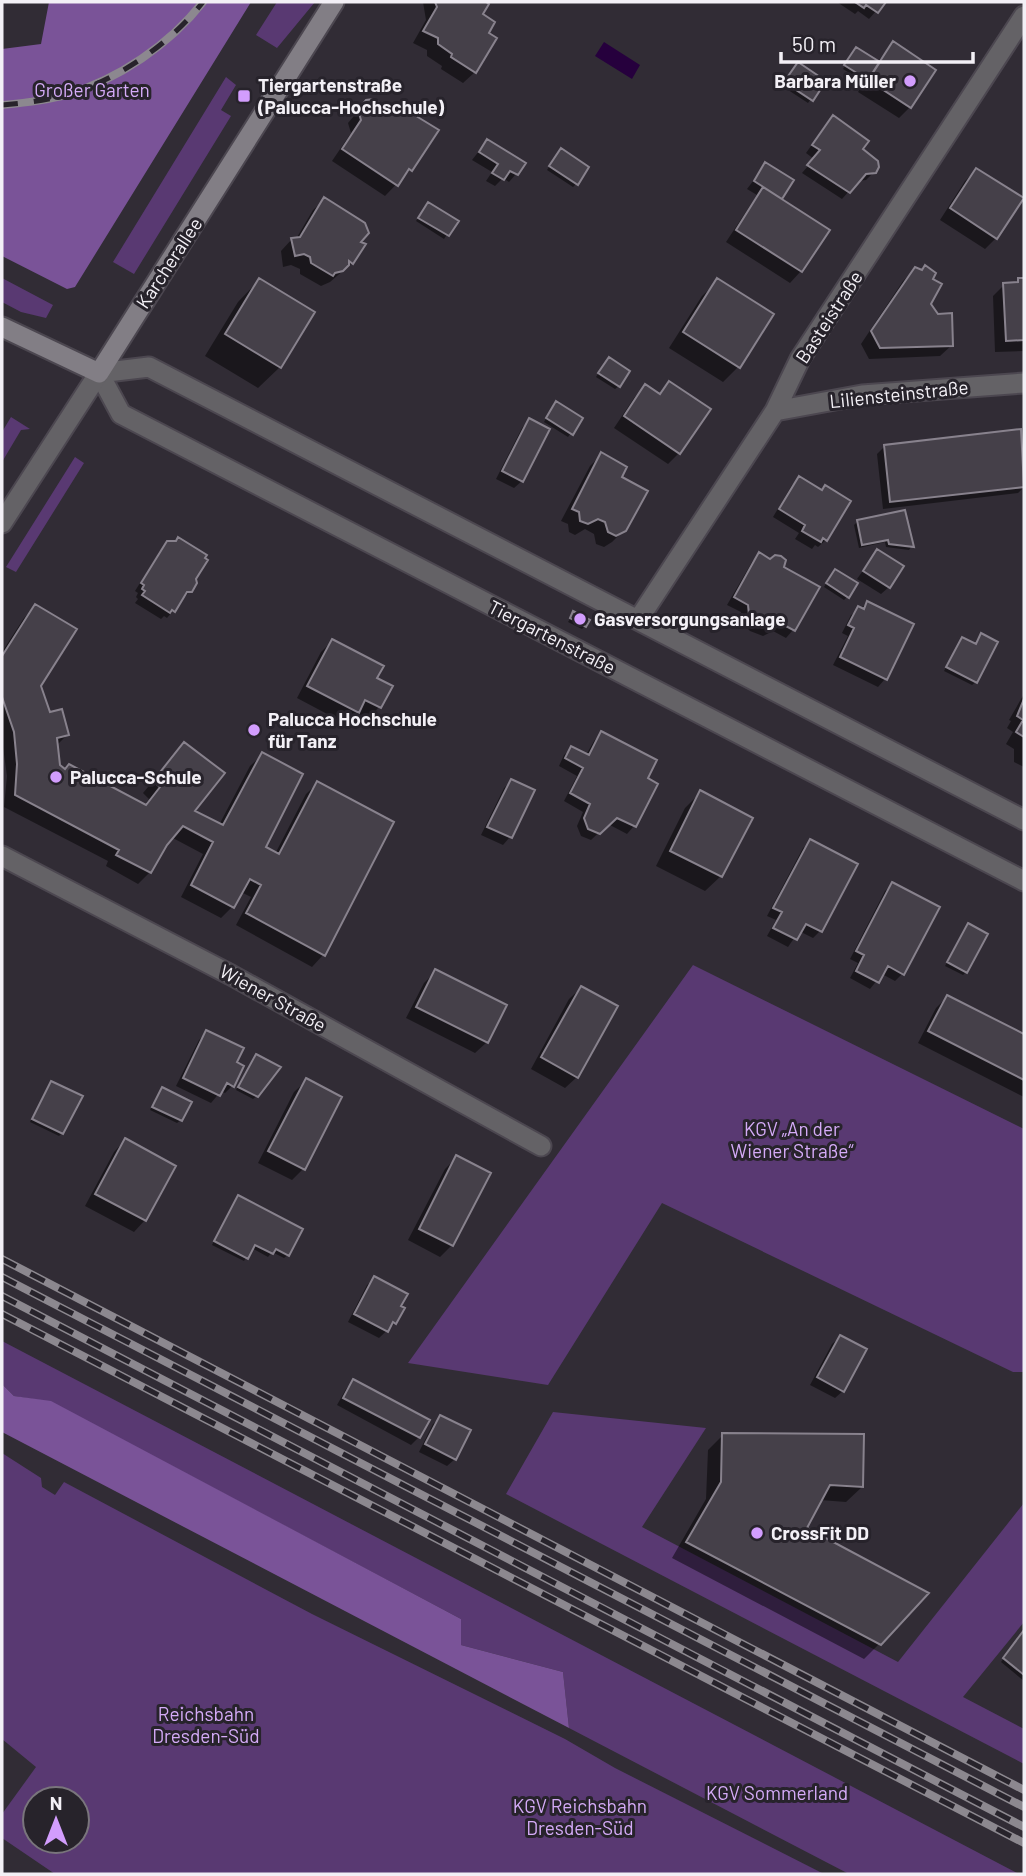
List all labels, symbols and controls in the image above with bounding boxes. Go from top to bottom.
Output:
scale bar [781,21,974,65]
text: 50 m [792,31,836,56]
place label: Barbara Müller [774,69,897,92]
place label: Tiergartenstraße (Palucca-Hochschule) [257,73,445,118]
marker: Barbara Müller [902,73,918,89]
park label: Großer Garten [34,78,150,101]
marker: Tiergartenstraße (Palucca-Hochschule) [236,88,252,104]
street label: Karcherallee [131,213,207,313]
street label: Basteistraße [790,266,867,367]
street label: Liliensteinstraße [828,375,970,412]
street label: Tiergartenstraße [485,595,620,678]
place label: Gasversorgungsanlage [594,607,786,630]
marker: Gasversorgungsanlage [572,611,588,627]
place label: Palucca Hochschule für Tanz [268,707,437,752]
marker: Palucca Hochschule für Tanz [246,722,262,738]
place label: Palucca-Schule [70,765,202,788]
marker: Palucca-Schule [48,769,64,785]
street label: Wiener Straße [216,959,330,1036]
park label: KGV „An der Wiener Straße“ [731,1117,854,1162]
place label: CrossFit DD [771,1521,869,1544]
marker: CrossFit DD [749,1525,765,1541]
park label: Reichsbahn Dresden-Süd [152,1702,260,1747]
park label: KGV Sommerland [706,1781,848,1804]
north arrow [21,1785,91,1855]
text: N [50,1791,62,1814]
park label: KGV Reichsbahn Dresden-Süd [513,1794,647,1839]

